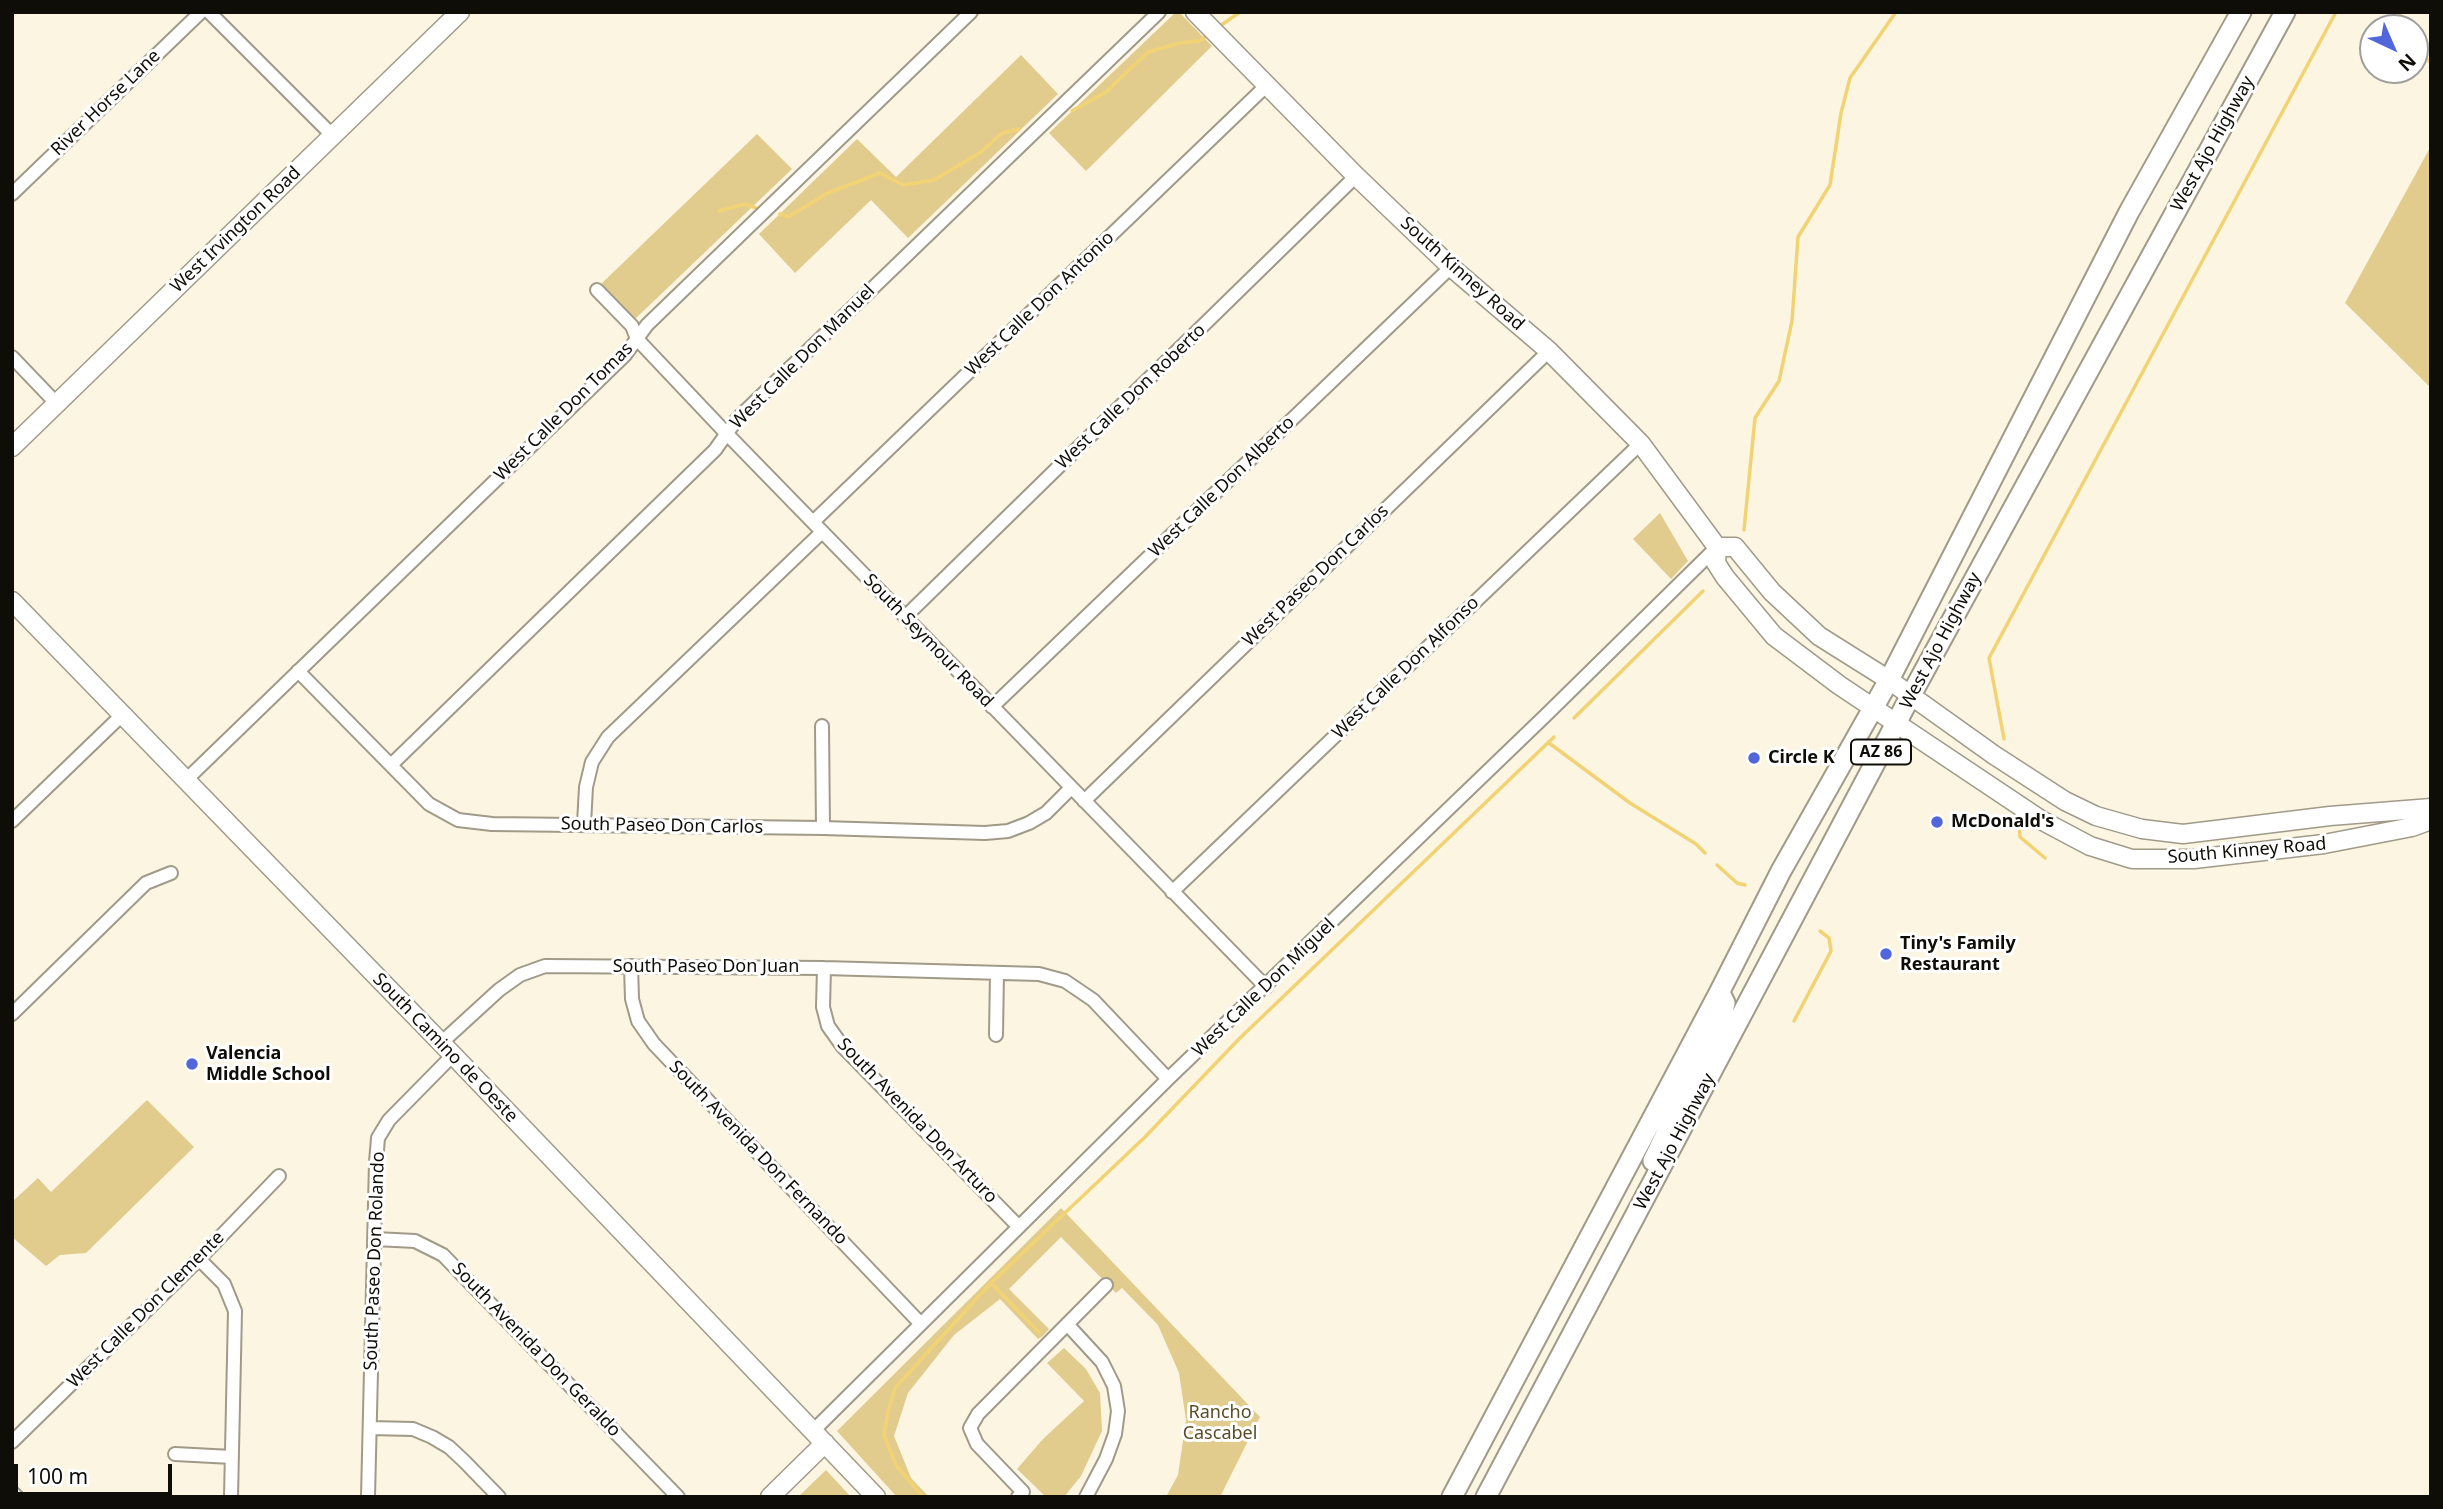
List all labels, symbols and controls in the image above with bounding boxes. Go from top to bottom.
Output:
north arrow [2359,14,2429,84]
street label: River Horse Lane [47,46,165,160]
text: N [2393,48,2422,77]
street label: West Ajo Highway [2167,72,2259,216]
street label: West Irvington Road [167,162,305,298]
street label: South Kinney Road [1396,213,1528,335]
street label: West Calle Don Antonio [961,227,1119,381]
street label: West Calle Don Manuel [726,280,880,434]
street label: West Calle Don Roberto [1052,320,1210,474]
street label: West Calle Don Tomas [490,338,638,486]
street label: West Calle Don Alberto [1145,412,1299,562]
street label: West Paseo Don Carlos [1239,501,1393,651]
street label: West Ajo Highway [1896,569,1986,713]
street label: South Seymour Road [859,570,997,712]
street label: West Calle Don Alfonso [1328,592,1484,744]
road number: AZ 86 [1851,740,1911,764]
place label: Circle K [1768,747,1835,769]
marker: Circle K [1746,750,1762,766]
place label: McDonald's [1951,811,2054,833]
street label: South Paseo Don Carlos [561,813,763,839]
marker: McDonald's [1929,814,1945,830]
street label: South Kinney Road [2167,833,2327,869]
street label: West Calle Don Miguel [1188,914,1340,1062]
place label: Tiny's Family Restaurant [1900,933,2016,976]
marker: Tiny's Family Restaurant [1878,946,1894,962]
street label: South Paseo Don Juan [613,956,799,978]
street label: South Camino de Oeste [368,969,522,1127]
street label: South Avenida Don Arturo [832,1034,1002,1208]
place label: Valencia Middle School [206,1043,331,1086]
marker: Valencia Middle School [184,1056,200,1072]
street label: South Avenida Don Fernando [664,1056,852,1250]
street label: West Ajo Highway [1630,1070,1720,1214]
street label: South Paseo Don Rolando [360,1151,390,1371]
street label: West Calle Don Clemente [63,1227,229,1393]
street label: South Avenida Don Geraldo [447,1259,625,1441]
park label: Rancho Cascabel [1183,1402,1257,1444]
scale bar [18,1450,175,1494]
text: 100 m [27,1462,88,1490]

